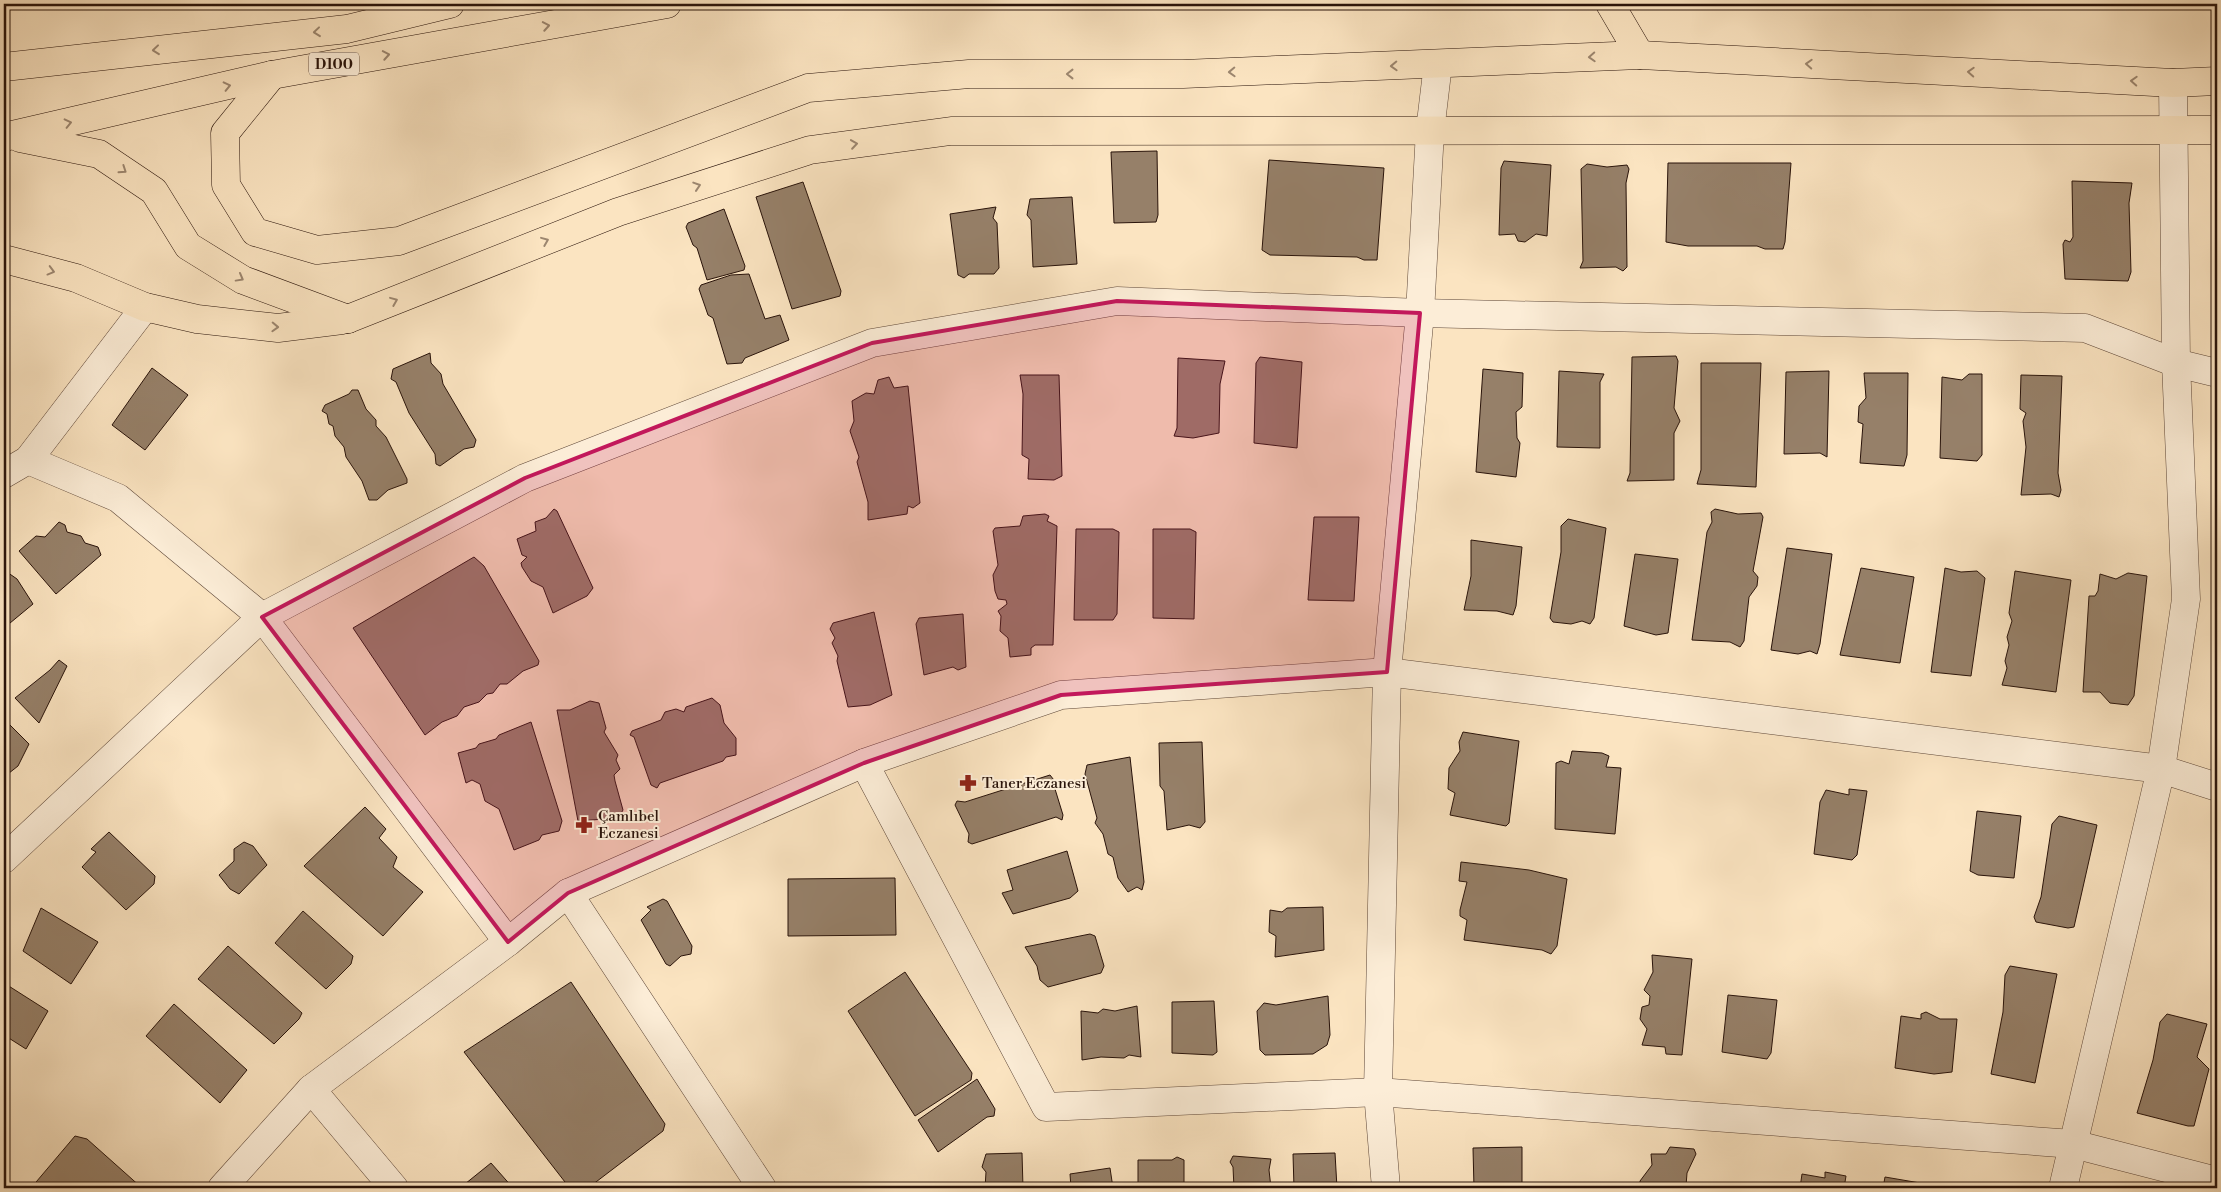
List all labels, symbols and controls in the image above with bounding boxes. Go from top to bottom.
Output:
one-way arrow [542,21,550,31]
one-way arrow [313,26,321,37]
one-way arrow [151,44,159,55]
one-way arrow [382,50,391,60]
road number: D100 [309,52,359,76]
one-way arrow [1588,52,1596,63]
one-way arrow [1805,58,1813,69]
one-way arrow [1390,61,1398,71]
one-way arrow [1228,67,1236,77]
one-way arrow [1967,67,1975,78]
one-way arrow [1065,69,1073,79]
one-way arrow [2129,75,2137,86]
one-way arrow [222,81,231,92]
one-way arrow [64,118,73,129]
one-way arrow [850,140,858,150]
one-way arrow [118,164,127,173]
one-way arrow [693,182,701,192]
one-way arrow [540,237,548,247]
one-way arrow [46,265,55,276]
one-way arrow [235,272,244,282]
one-way arrow [389,297,398,308]
one-way arrow [272,322,279,332]
pharmacy icon: Taner Eczanesi [958,773,978,793]
place label: Taner Eczanesi [982,774,1086,793]
place label: Çamlıbel Eczanesi [598,807,660,843]
pharmacy icon: Çamlıbel Eczanesi [574,815,594,835]

